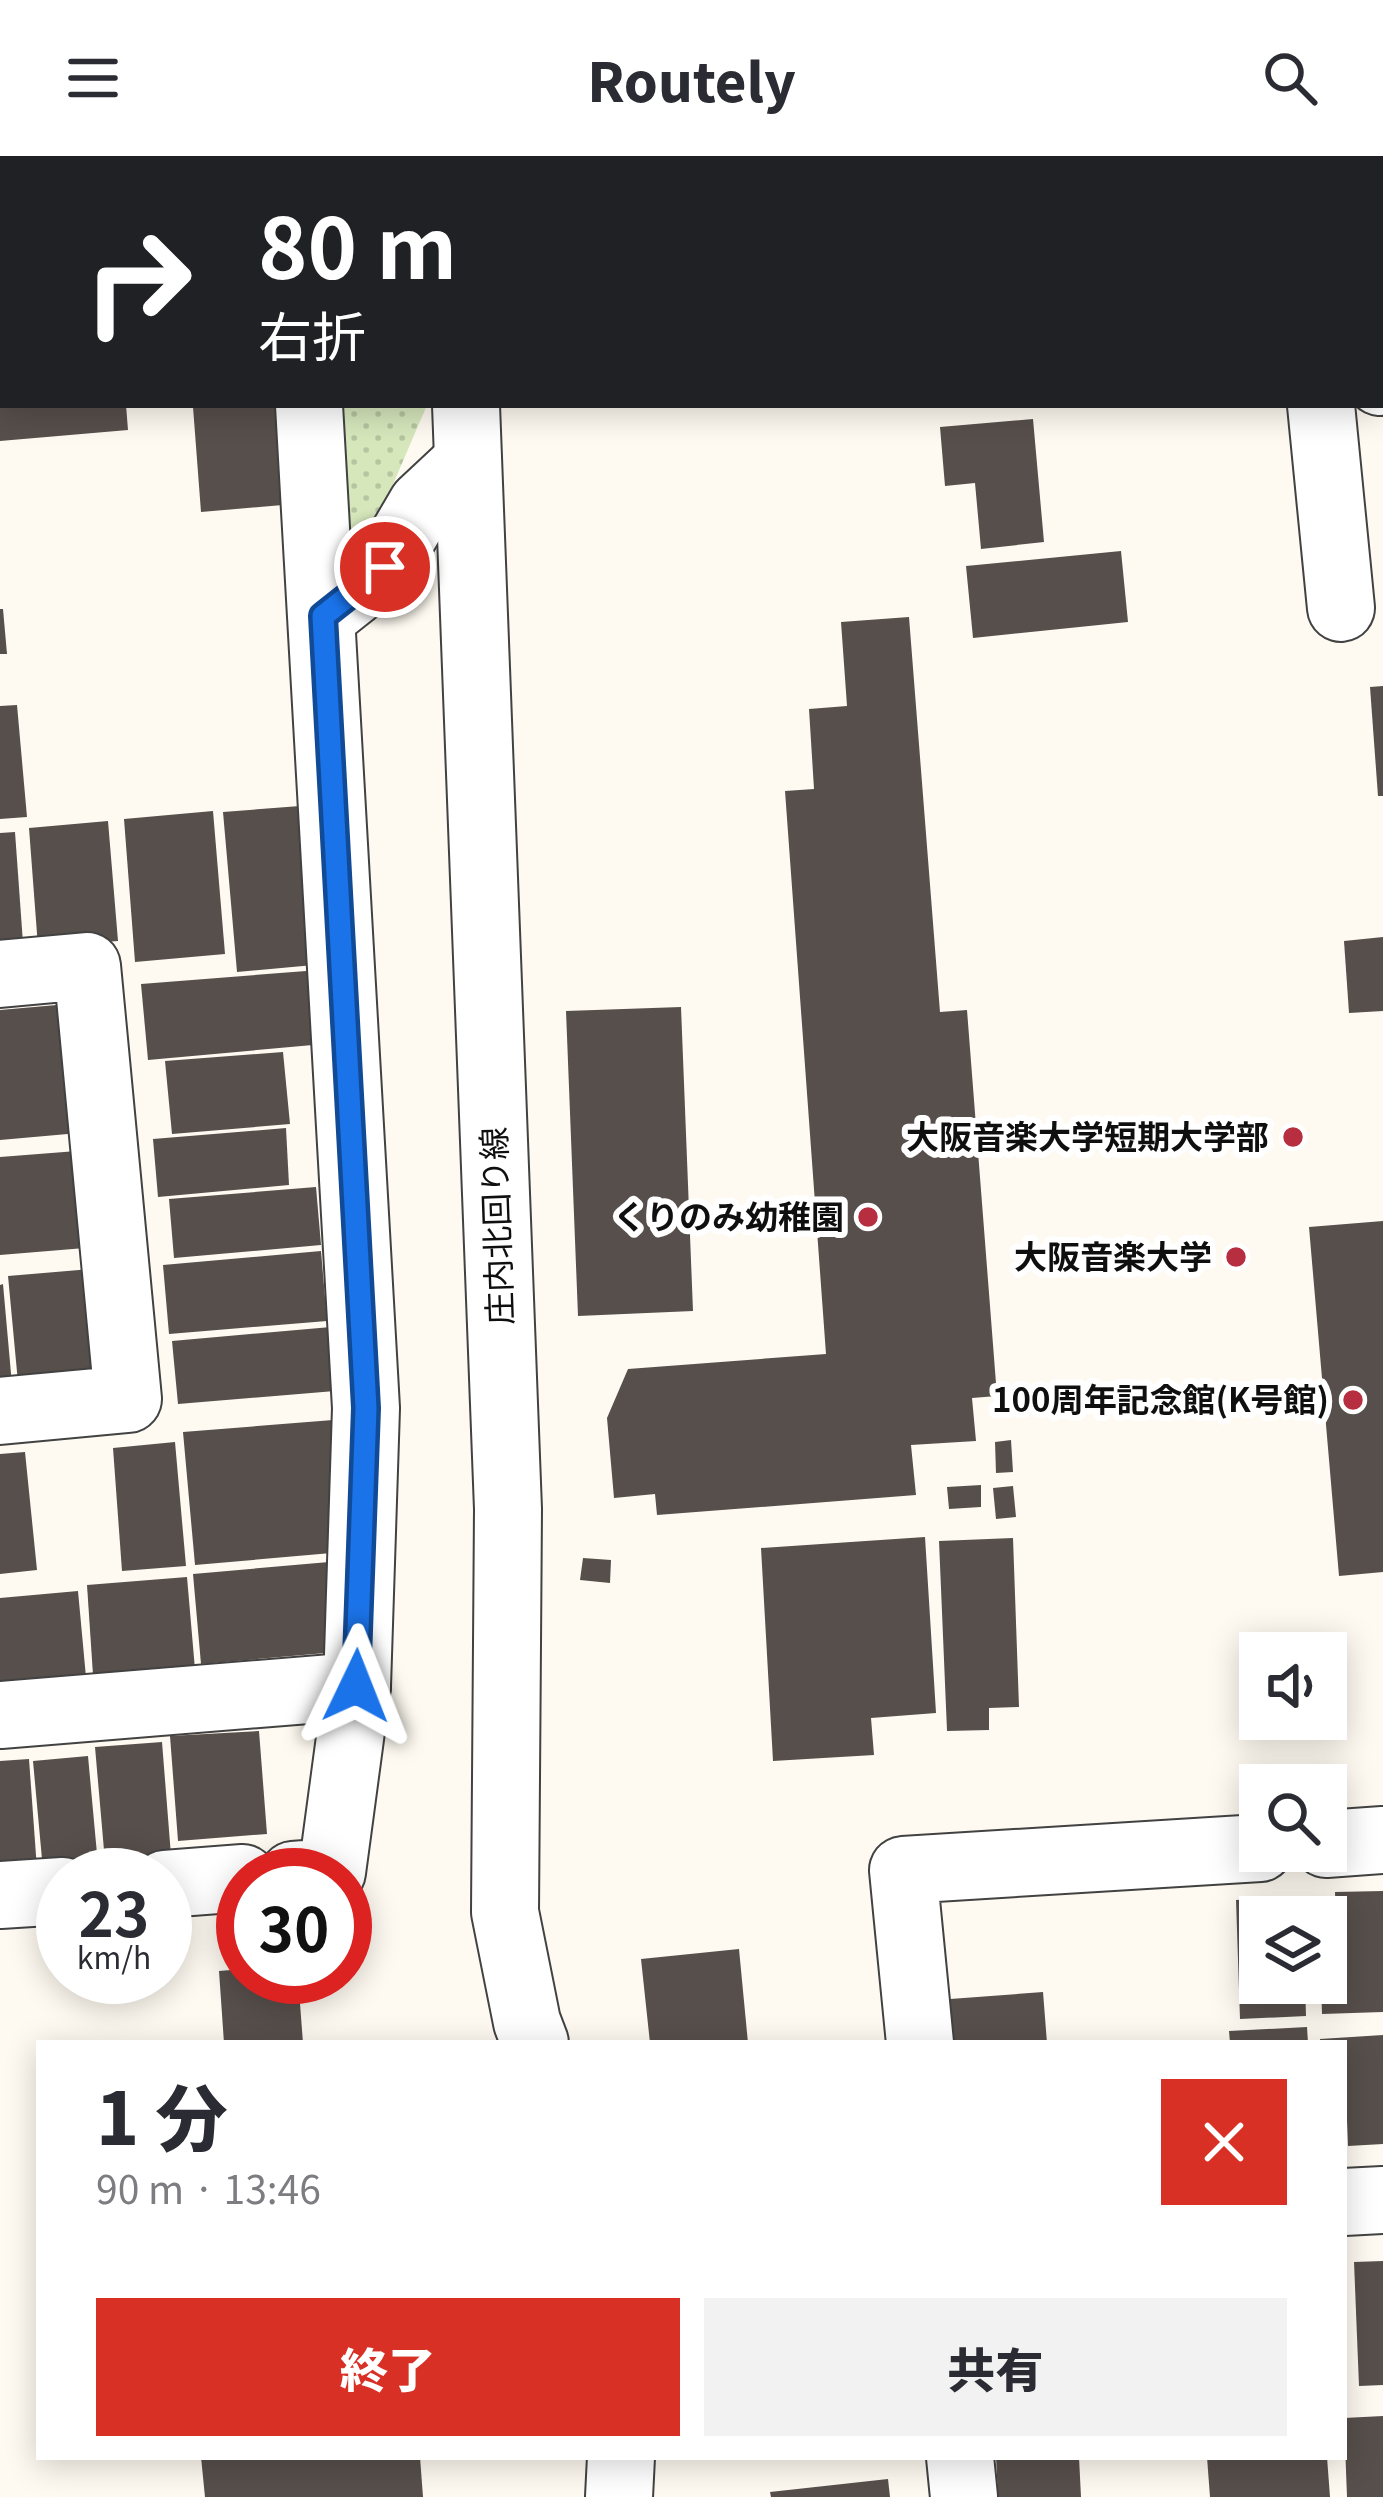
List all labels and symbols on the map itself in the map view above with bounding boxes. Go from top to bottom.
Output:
pin [334,516,436,618]
place label: 大阪音楽大学短期大学部 [906,1111,1269,1159]
marker: 大阪音楽大学短期大学部 [1280,1124,1306,1150]
street label: 庄内北回り線 [468,1126,522,1326]
place label: くりのみ幼稚園 [613,1191,844,1239]
marker: くりのみ幼稚園 [855,1204,881,1230]
place label: 大阪音楽大学 [1014,1231,1212,1279]
marker: 大阪音楽大学 [1223,1244,1249,1270]
place label: 100周年記念館(K号館) [992,1374,1329,1422]
marker: 100周年記念館(K号館) [1340,1387,1366,1413]
position arrow [293,1623,419,1749]
speed limit sign: 30 [216,1848,372,2004]

